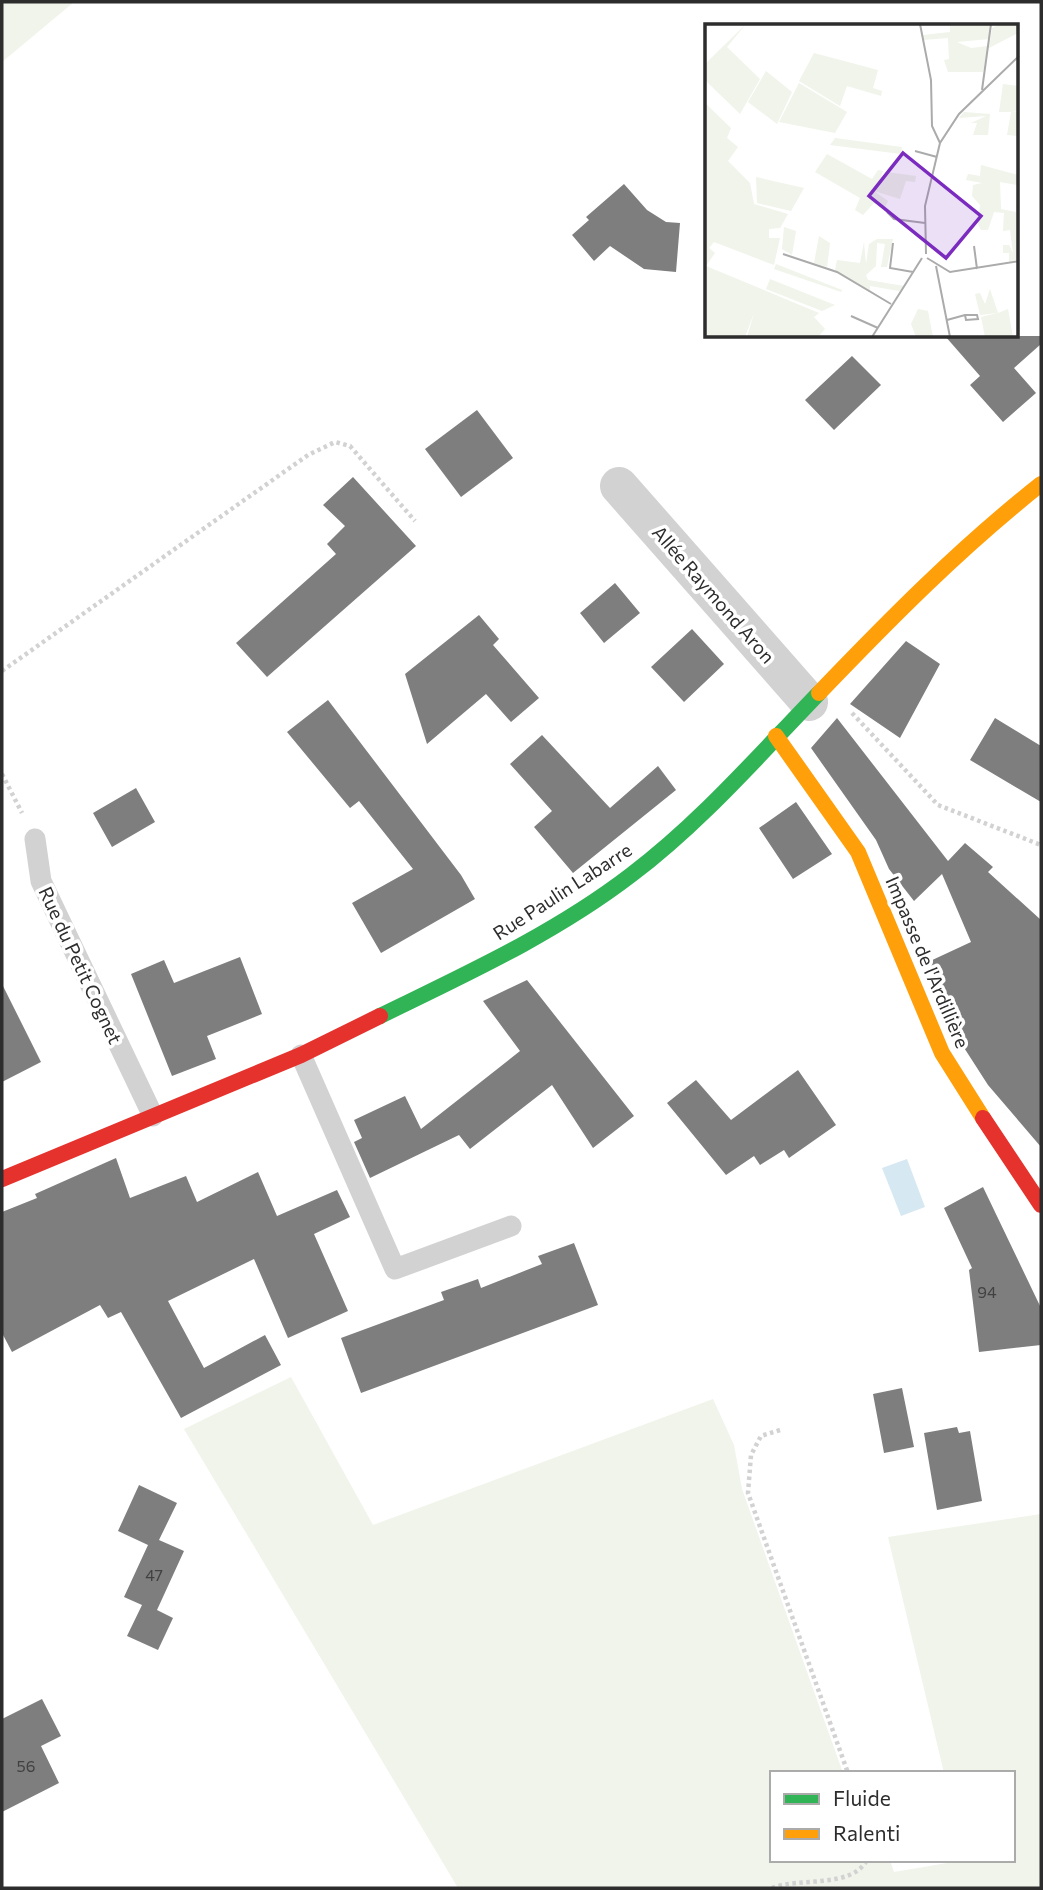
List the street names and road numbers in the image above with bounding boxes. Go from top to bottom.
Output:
street label: Allée Raymond Aron [648,521,780,667]
street label: Rue Paulin Labarre [488,838,636,944]
street label: Impasse de l'Ardillière [881,873,975,1051]
street label: Rue du Petit Cognet [34,883,128,1048]

